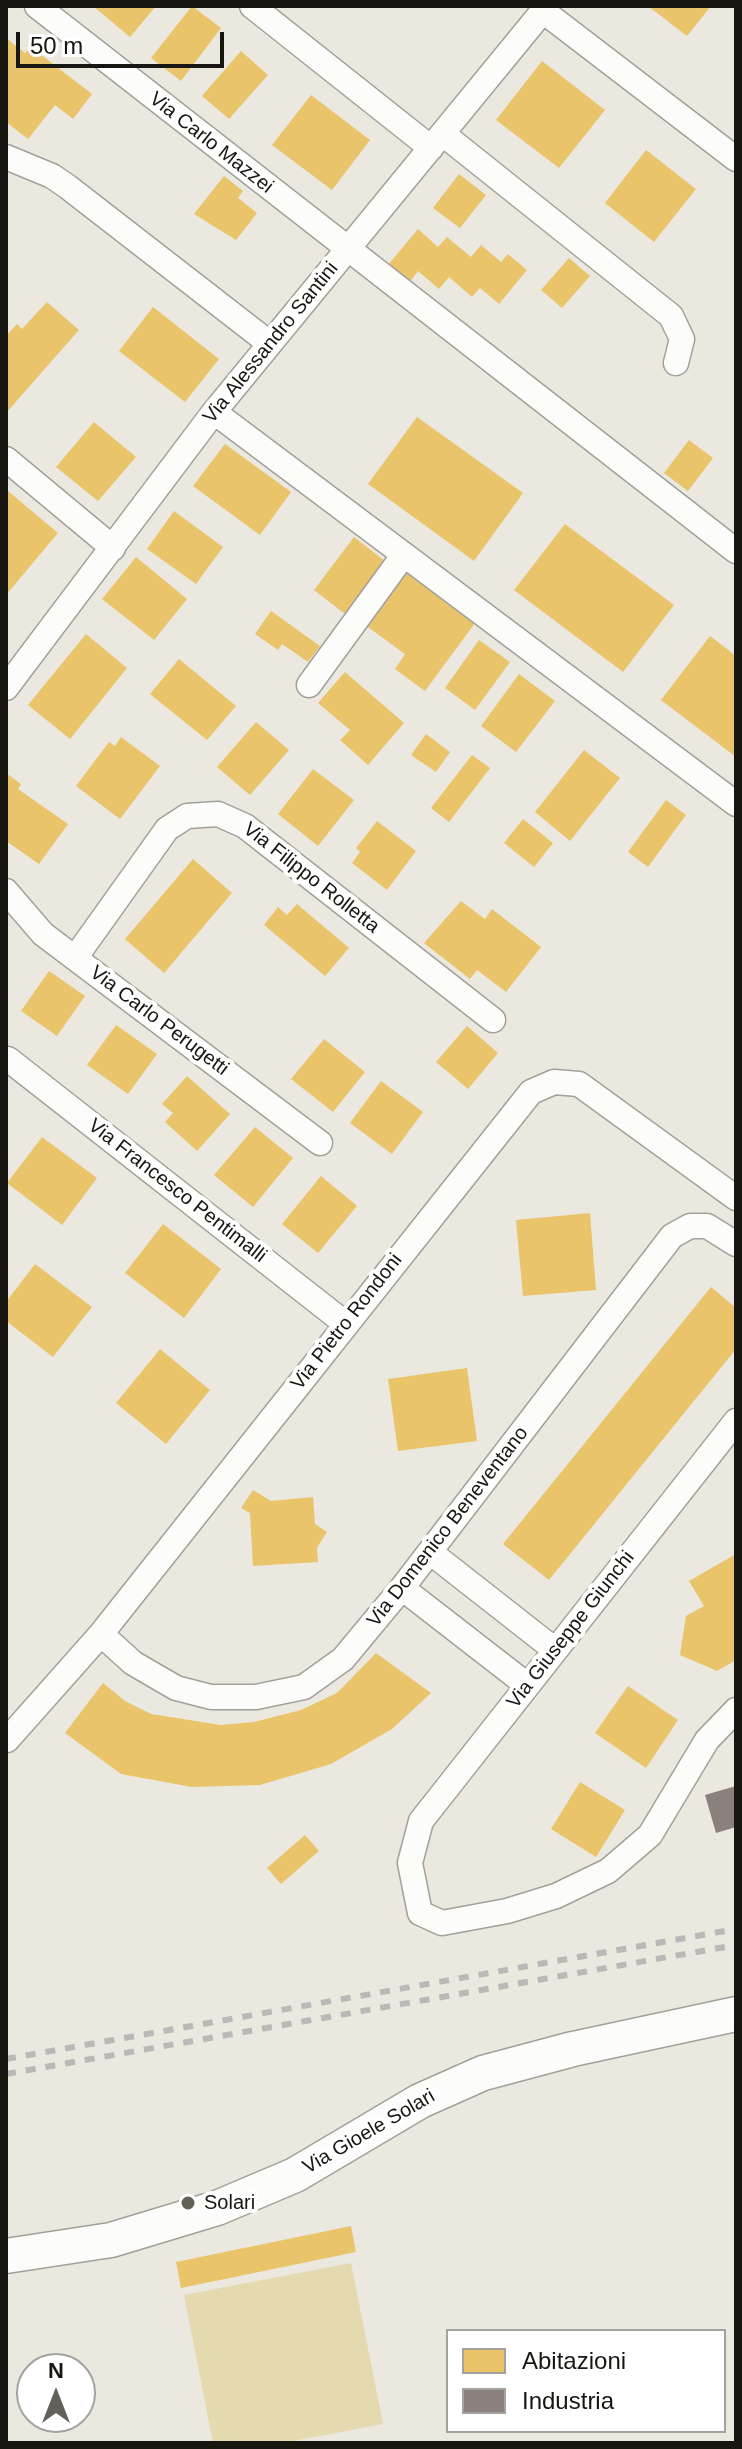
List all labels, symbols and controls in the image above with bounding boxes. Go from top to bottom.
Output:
scale bar [20,16,228,66]
text: 50 m [30,32,83,59]
street label: Via Carlo Mazzei [144,87,278,199]
street label: Via Alessandro Santini [198,257,344,429]
street label: Via Filippo Rolletta [238,817,384,939]
street label: Via Carlo Perugetti [85,961,233,1081]
street label: Via Francesco Pentimalli [83,1114,271,1268]
street label: Via Pietro Rondoni [286,1249,408,1395]
street label: Via Domenico Beneventano [362,1422,534,1632]
street label: Via Giuseppe Giunchi [502,1547,640,1713]
street label: Via Gioele Solari [299,2084,439,2180]
place label: Solari [204,2191,255,2215]
marker: Solari [179,2194,197,2212]
legend [446,2329,726,2433]
text: Abitazioni [522,2347,626,2374]
north arrow [16,2353,96,2433]
text: N [48,2358,64,2383]
text: Industria [522,2387,614,2414]

